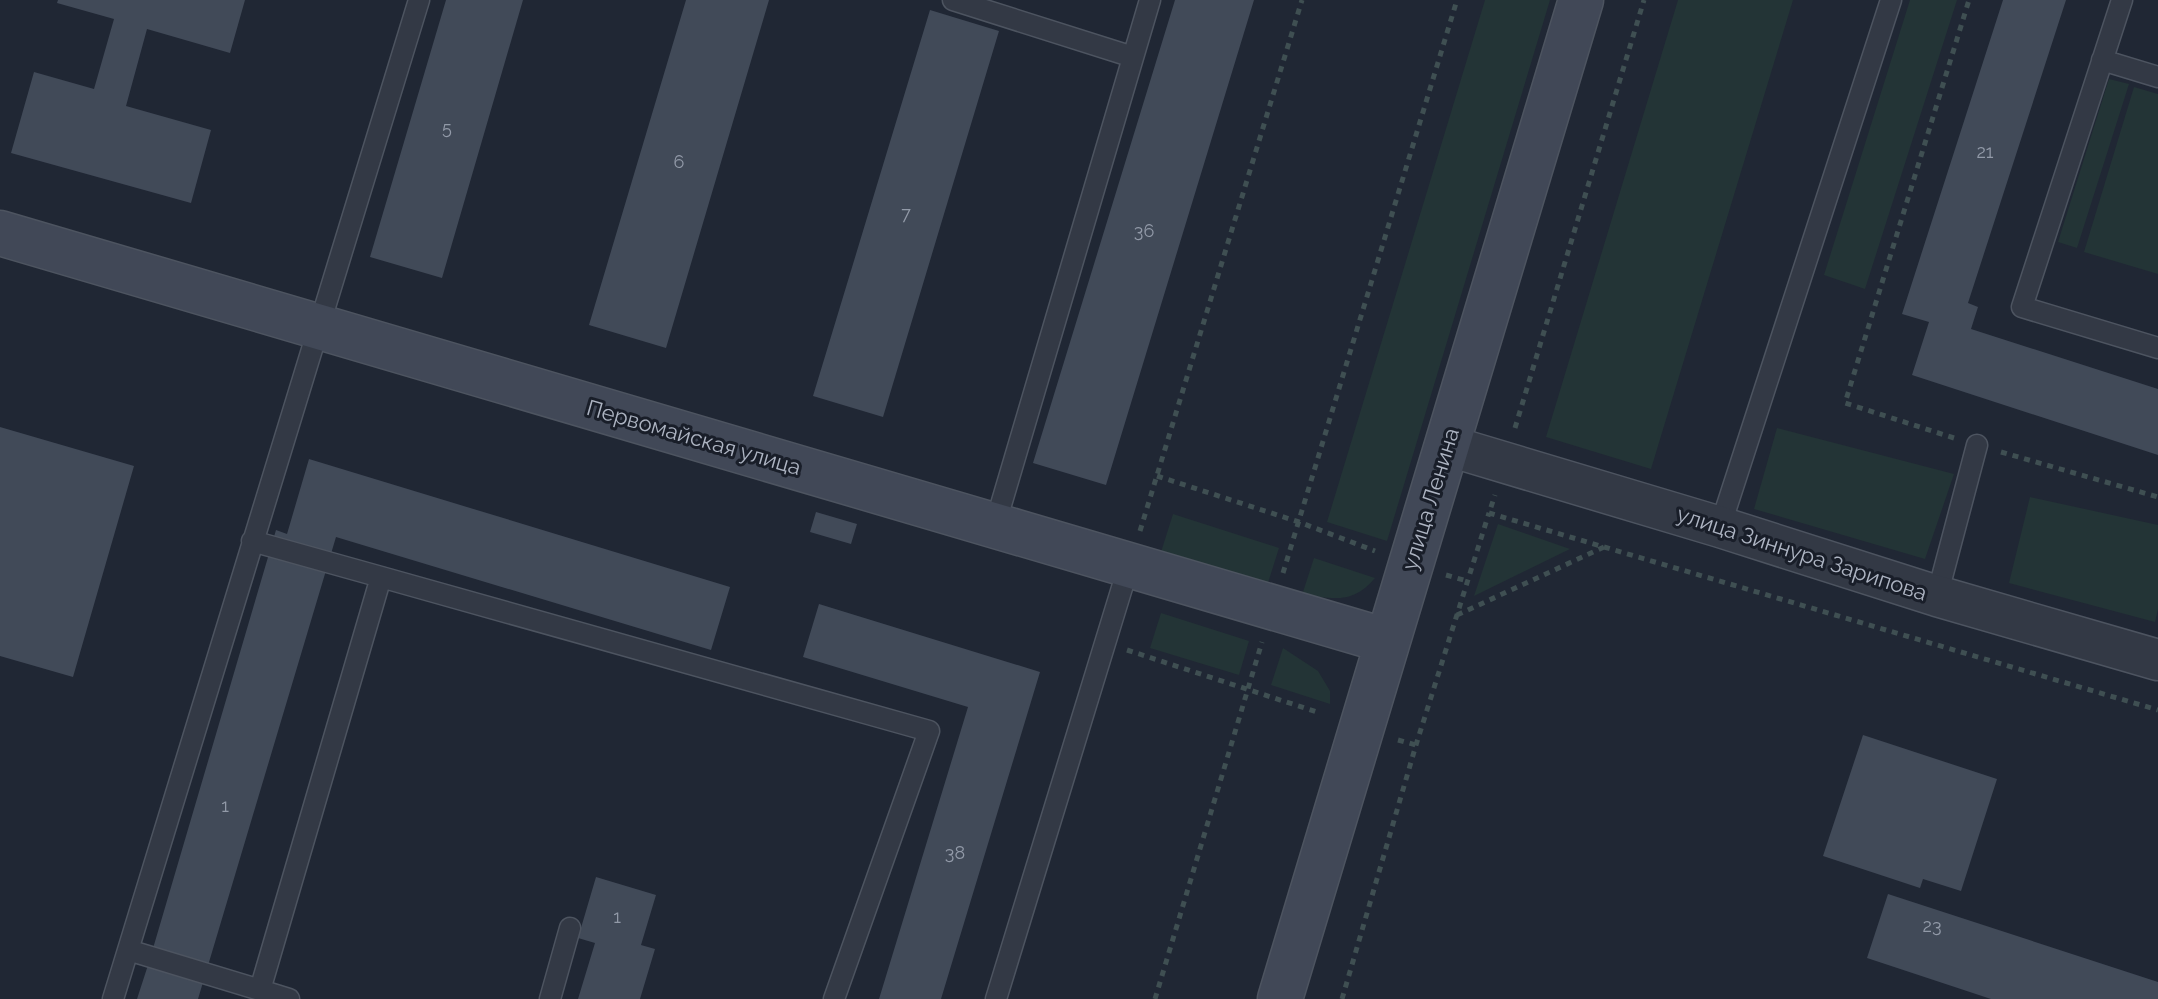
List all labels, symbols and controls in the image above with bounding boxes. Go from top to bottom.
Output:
house number: 5 [442,117,452,138]
house number: 21 [1976,141,1994,162]
house number: 6 [674,151,685,172]
house number: 7 [901,203,911,224]
house number: 36 [1134,220,1154,241]
street label: Первомайская улица [584,394,804,480]
street label: улица Ленина [1396,425,1464,573]
street label: улица Зиннура Зарипова [1674,500,1930,606]
house number: 1 [221,795,229,816]
house number: 38 [945,842,965,863]
house number: 1 [613,906,621,927]
house number: 23 [1923,915,1942,936]

